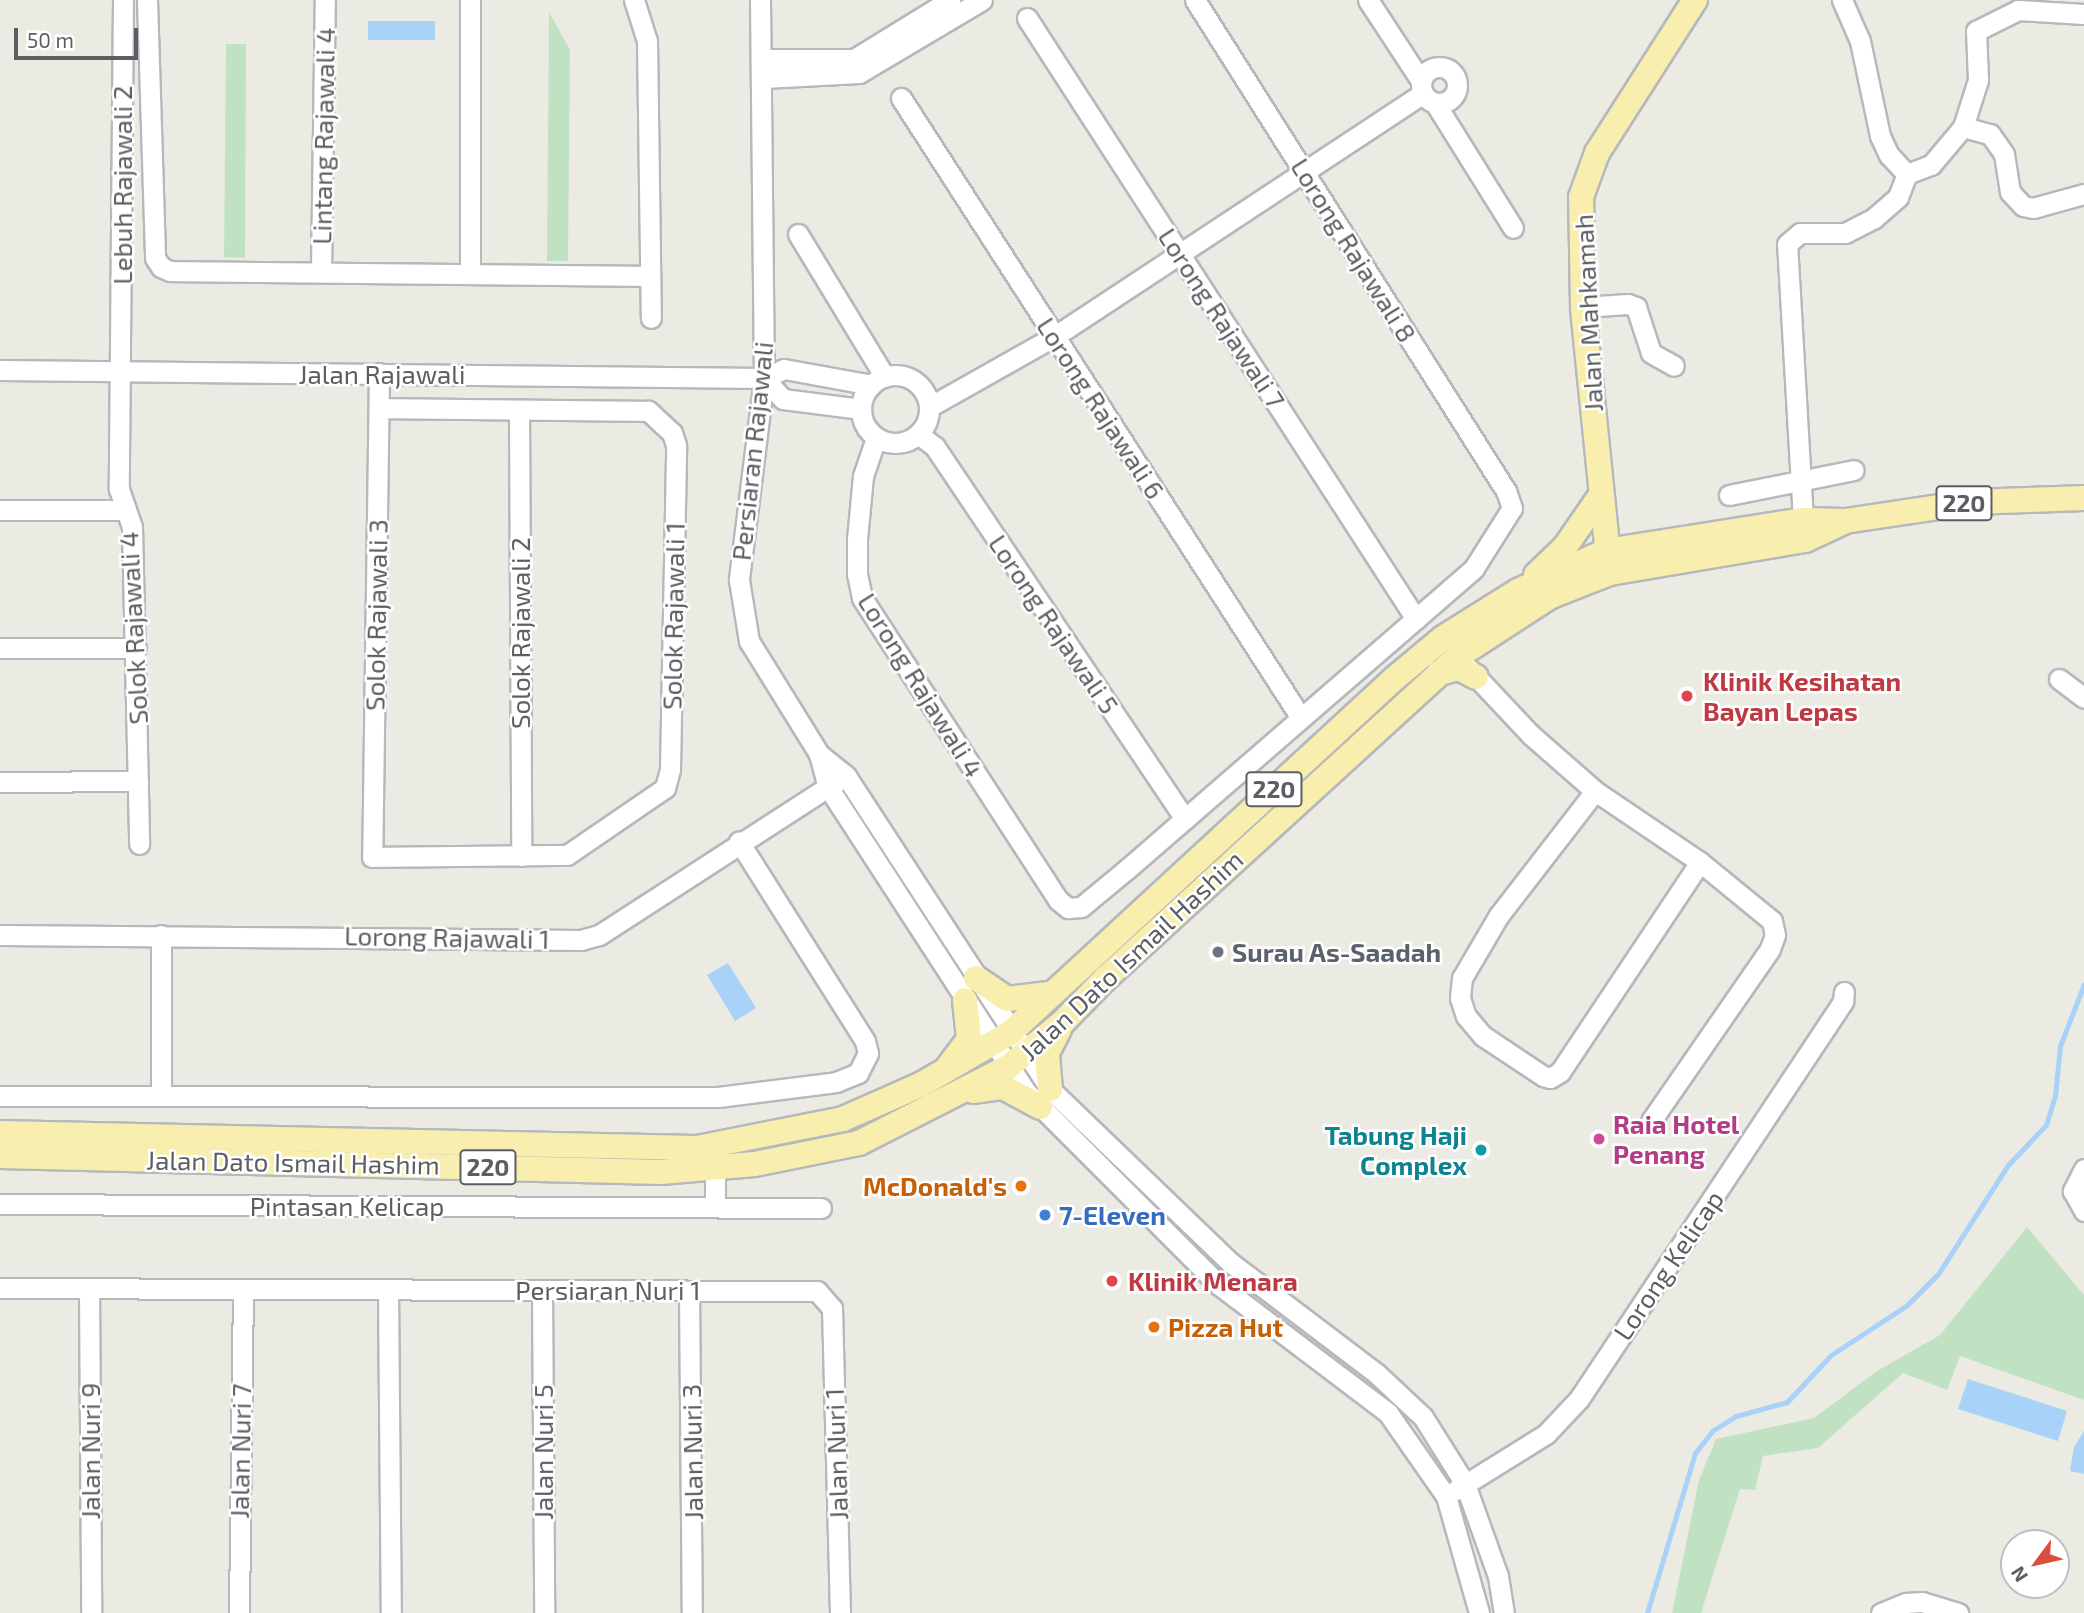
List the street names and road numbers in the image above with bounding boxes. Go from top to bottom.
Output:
street label: Lintang Rajawali 4 [306,27,340,245]
street label: Lebuh Rajawali 2 [106,85,138,285]
street label: Lorong Rajawali 8 [1285,152,1423,348]
street label: Jalan Mahkamah [1567,213,1609,413]
street label: Lorong Rajawali 7 [1152,222,1292,414]
street label: Lorong Rajawali 6 [1031,311,1171,505]
street label: Persiaran Rajawali [725,340,779,562]
street label: Jalan Rajawali [299,358,465,390]
road number: 220 [1934,482,1994,524]
street label: Solok Rajawali 3 [359,519,393,711]
street label: Solok Rajawali 1 [656,522,690,710]
street label: Lorong Rajawali 5 [983,529,1125,719]
street label: Solok Rajawali 4 [112,531,154,725]
street label: Solok Rajawali 2 [504,537,536,729]
street label: Lorong Rajawali 4 [852,587,990,783]
road number: 220 [1244,768,1304,810]
street label: Jalan Dato Ismail Hashim [1013,843,1249,1067]
street label: Lorong Rajawali 1 [344,920,550,954]
street label: Jalan Dato Ismail Hashim [146,1144,440,1180]
road number: 220 [458,1147,518,1188]
street label: Lorong Kelicap [1607,1184,1729,1346]
street label: Pintasan Kelicap [250,1190,444,1222]
street label: Persiaran Nuri 1 [515,1274,701,1306]
street label: Jalan Nuri 9 [74,1383,106,1519]
street label: Jalan Nuri 7 [223,1383,257,1519]
street label: Jalan Nuri 5 [527,1384,559,1520]
street label: Jalan Nuri 3 [675,1384,709,1520]
street label: Jalan Nuri 1 [818,1387,854,1521]

